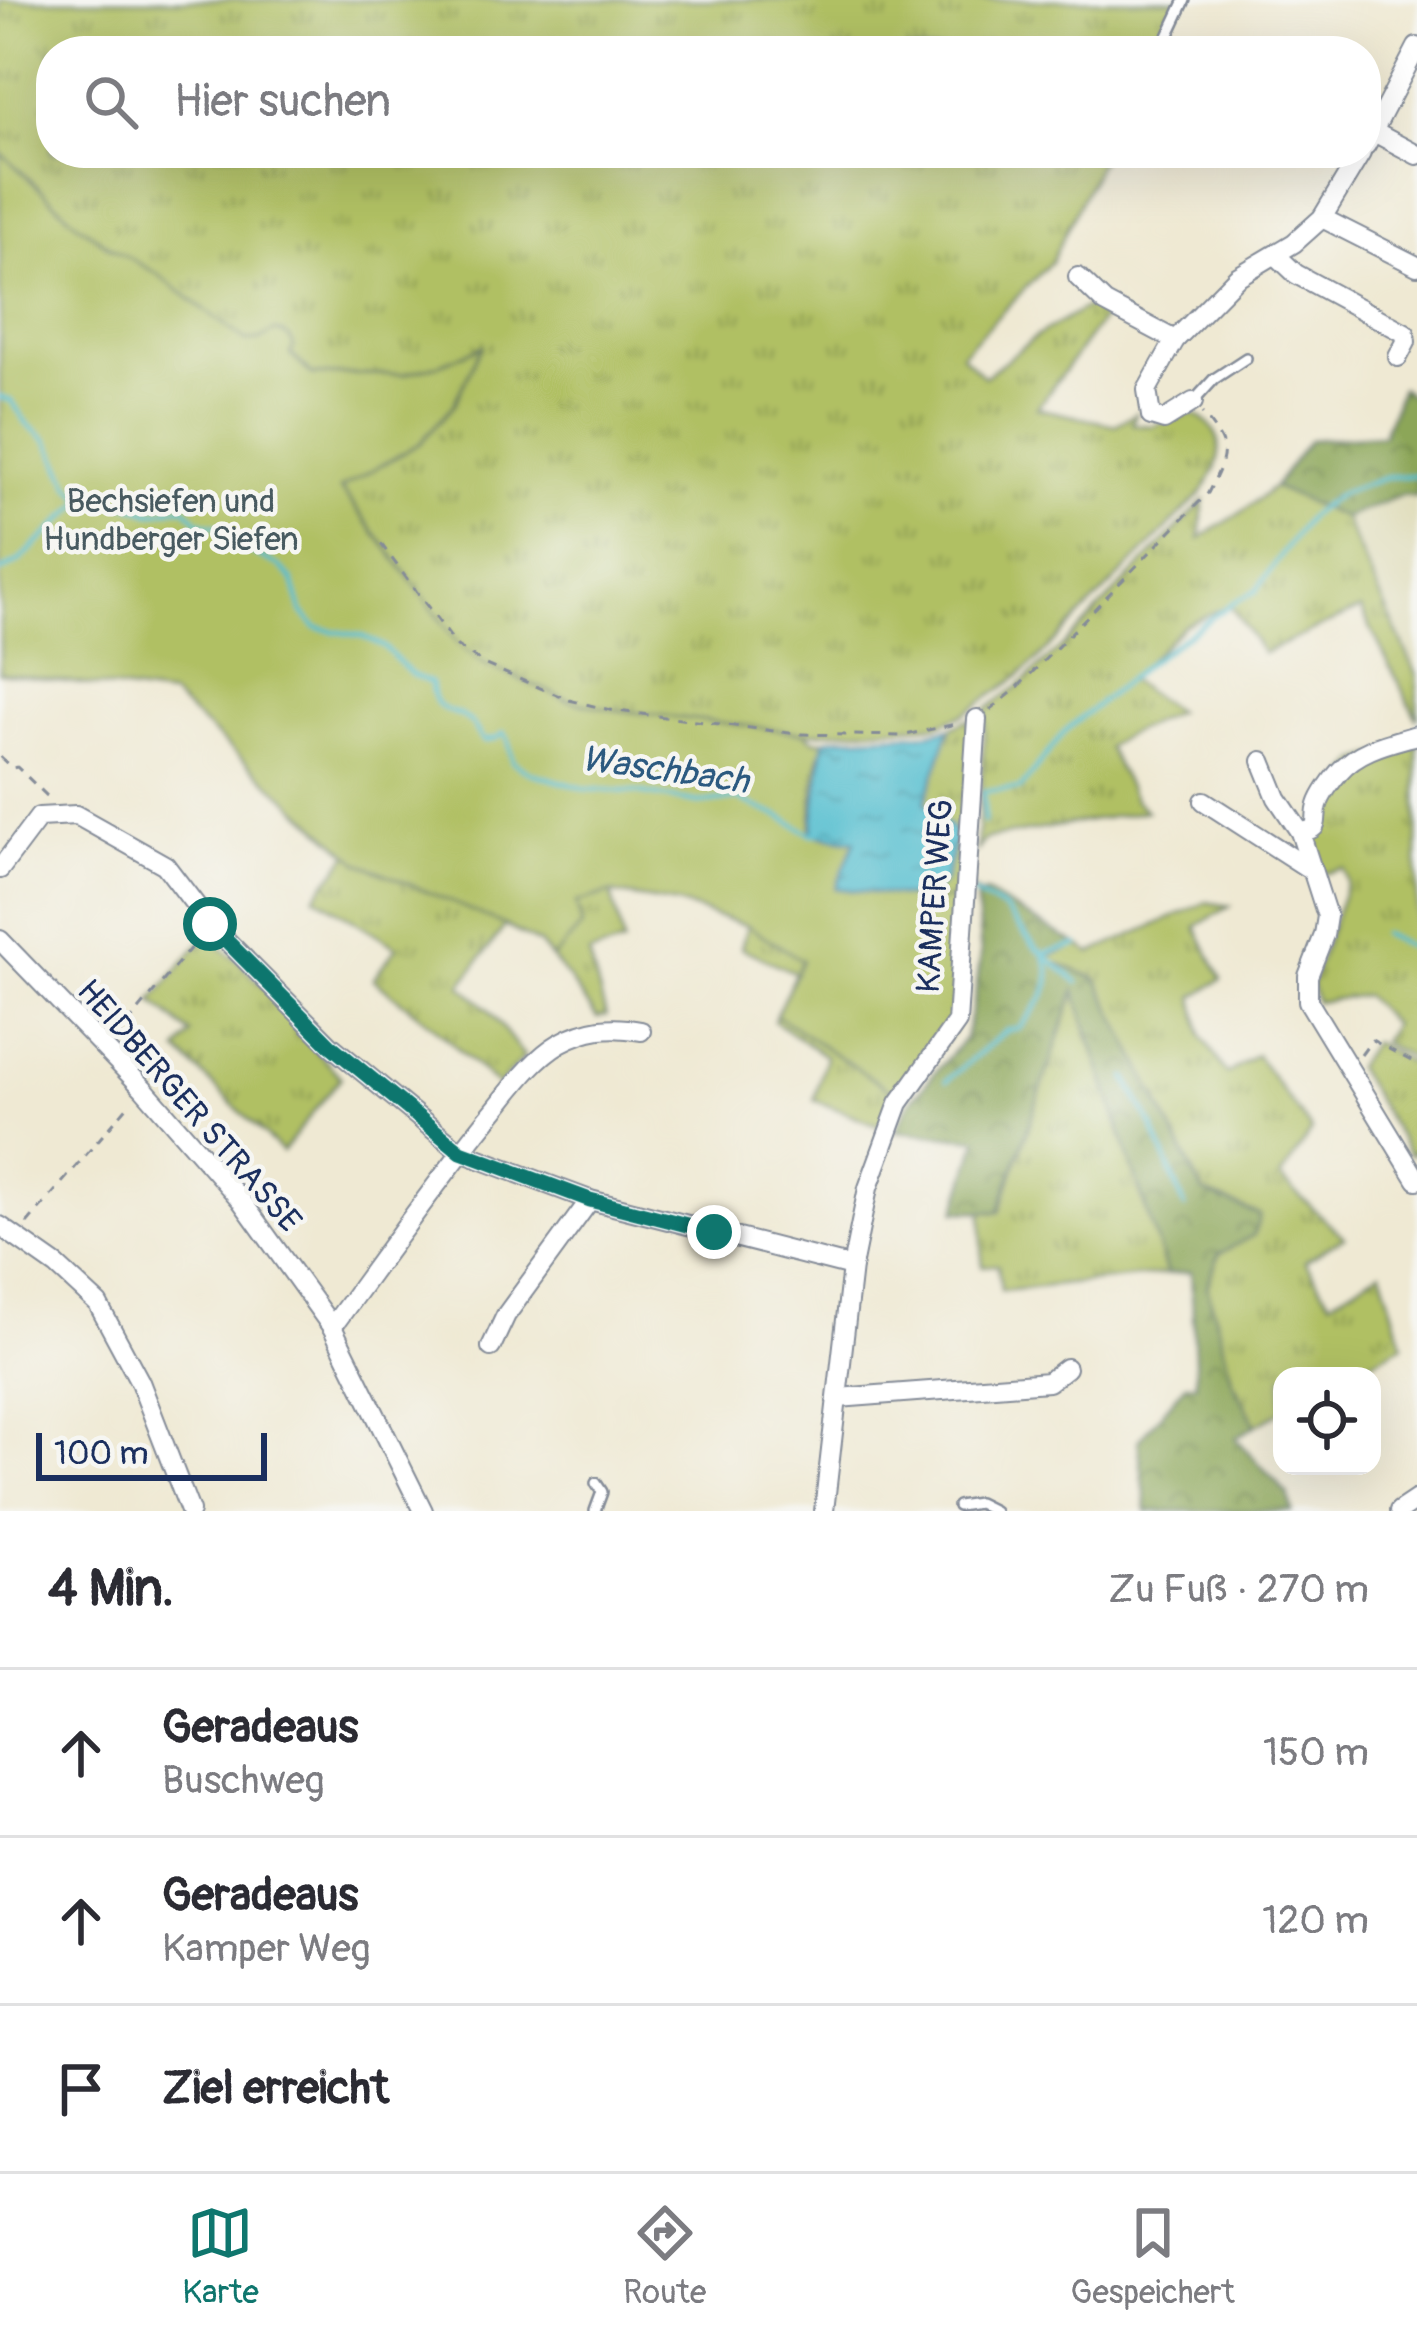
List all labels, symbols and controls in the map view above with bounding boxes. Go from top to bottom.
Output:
search box [36,36,1381,168]
icon: search [78,69,144,135]
text: Hier suchen [174,74,391,130]
park label: Bechsiefen und Hundberger Siefen [43,481,299,560]
water label: Waschbach [579,736,754,804]
street label: KAMPER WEG [908,798,962,994]
route start [183,897,237,951]
street label: HEIDBERGER STRASSE [68,971,310,1241]
route end [687,1205,741,1259]
map controls [1273,1367,1381,1475]
button: locate [1273,1367,1381,1475]
scale bar [36,1427,267,1480]
text: 100 m [54,1433,148,1474]
text: 4 Min. [48,1557,174,1621]
text: Zu Fuß · 270 m [1108,1565,1369,1614]
text: Geradeaus [162,1700,358,1756]
icon: ahead [48,1720,114,1786]
text: 150 m [1263,1728,1369,1777]
text: Buschweg [162,1756,324,1805]
text: Geradeaus [162,1868,358,1924]
icon: ahead [48,1888,114,1954]
text: 120 m [1262,1896,1369,1945]
text: Kamper Weg [162,1924,370,1973]
icon: arrive [48,2056,114,2122]
text: Ziel erreicht [162,2061,389,2117]
tab: Karte [182,2200,259,2313]
tab: Route [623,2200,706,2313]
tab: Gespeichert [1071,2200,1235,2313]

